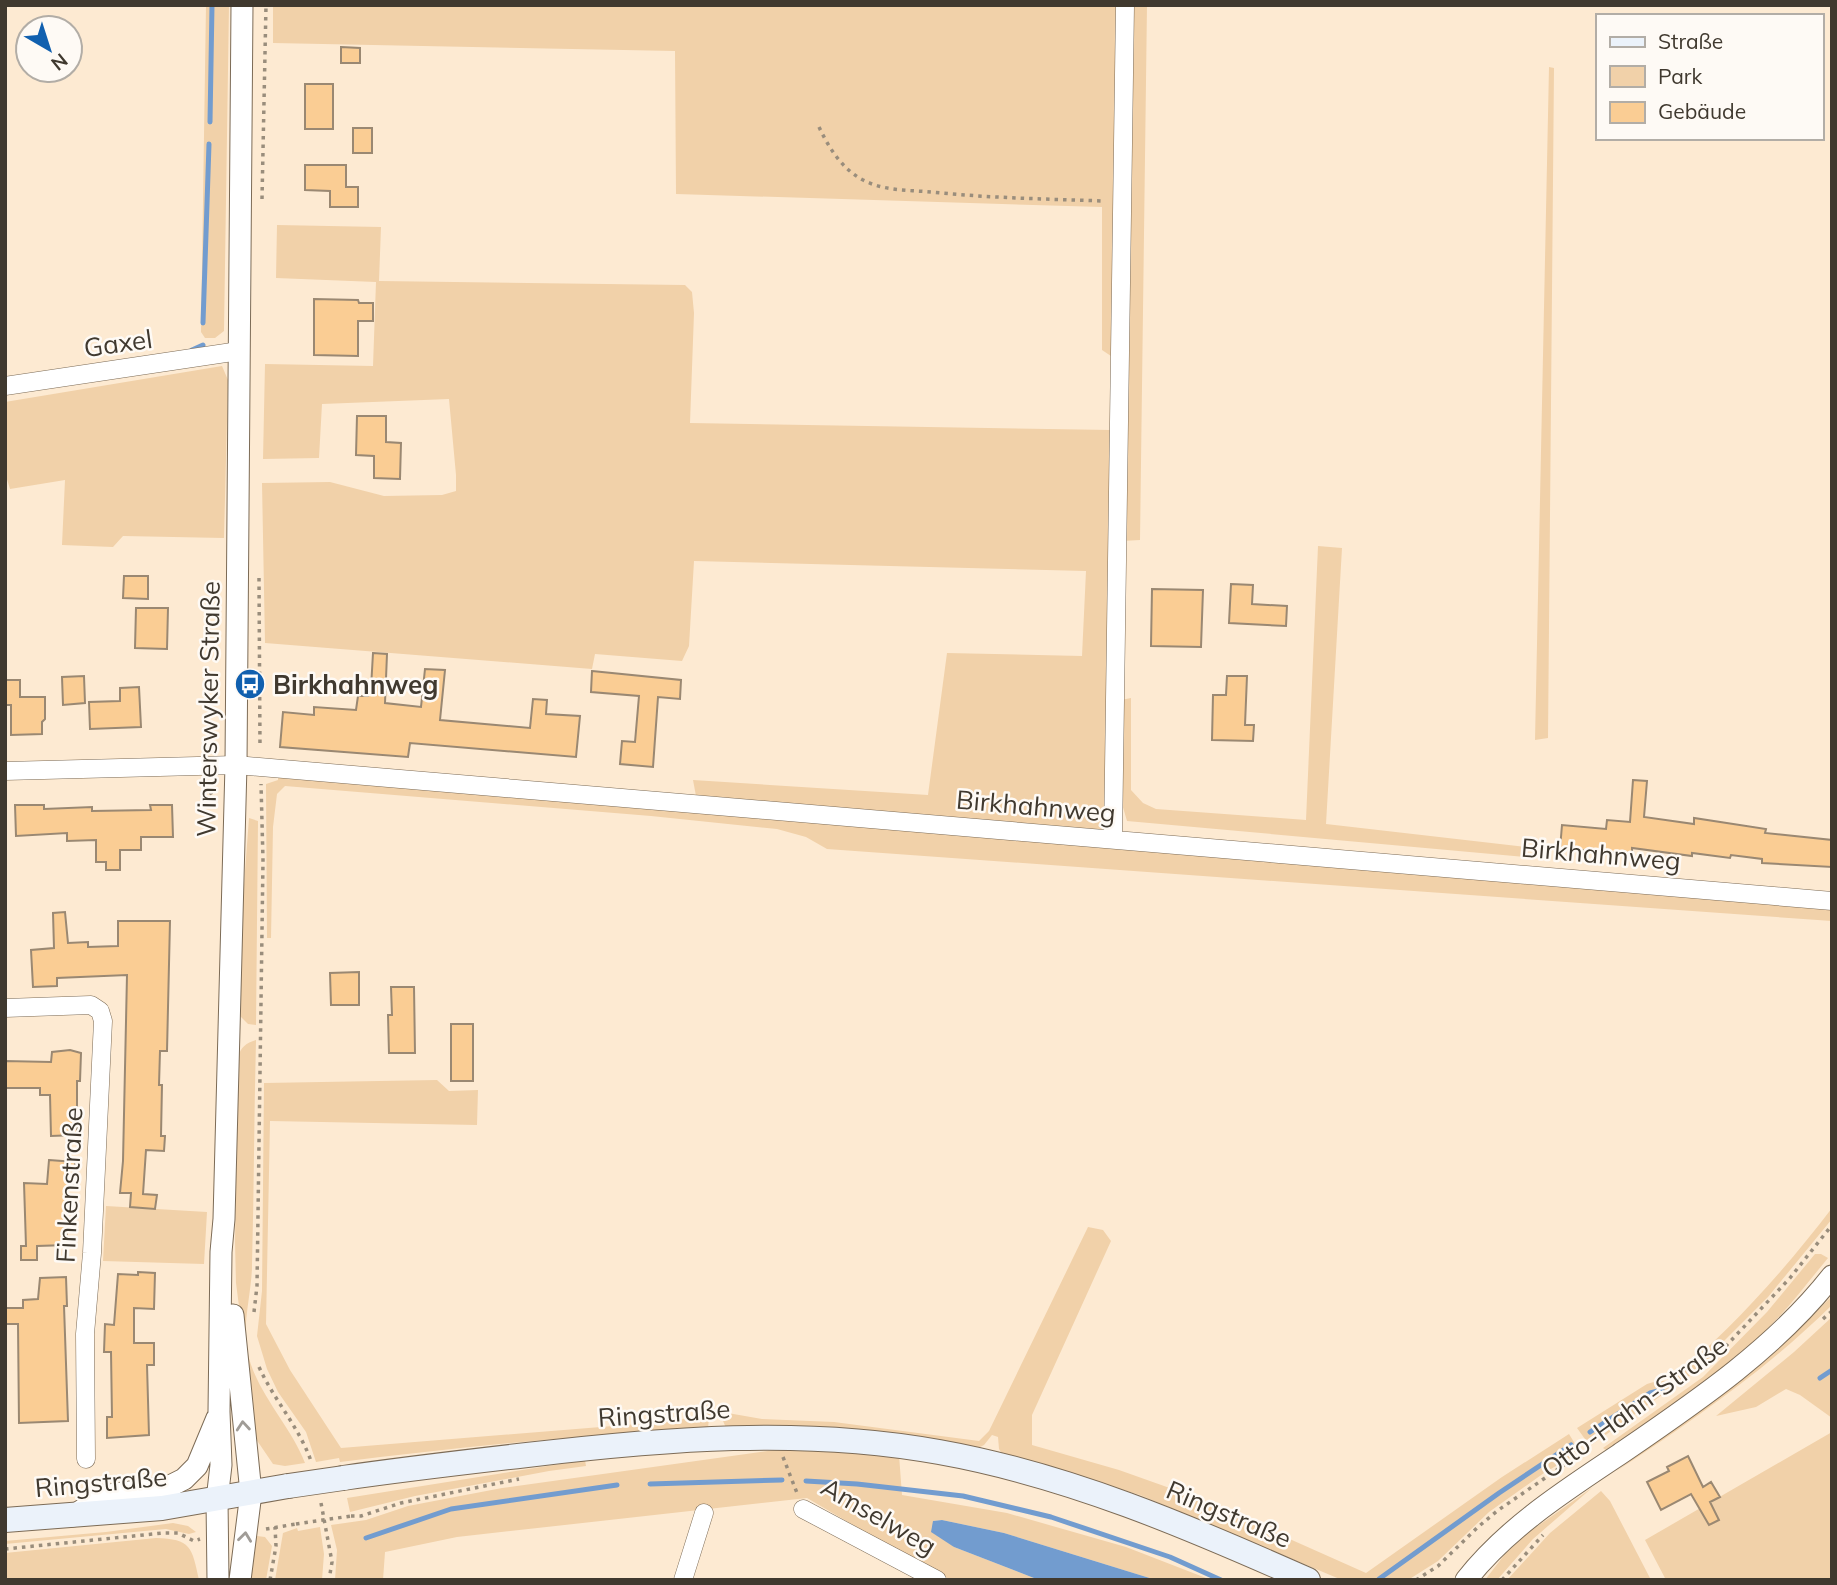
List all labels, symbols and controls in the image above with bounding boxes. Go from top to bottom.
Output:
north arrow [14,14,84,84]
legend [1596,14,1823,140]
text: Straße [1658,28,1723,54]
text: N [47,48,73,76]
text: Park [1658,63,1702,89]
text: Gebäude [1658,98,1746,124]
street label: Gaxel [82,322,154,364]
street label: Winterswyker Straße [189,581,227,837]
bus stop icon: Birkhahnweg [233,667,267,701]
place label: Birkhahnweg [273,668,438,701]
street label: Birkhahnweg [955,783,1117,829]
street label: Birkhahnweg [1520,831,1682,877]
street label: Finkenstraße [48,1106,90,1264]
street label: Otto-Hahn-Straße [1535,1329,1733,1485]
street label: Ringstraße [597,1392,731,1434]
one-way arrow [236,1420,251,1431]
street label: Ringstraße [34,1460,168,1504]
street label: Amselweg [816,1470,942,1562]
street label: Ringstraße [1162,1473,1296,1555]
one-way arrow [238,1531,253,1542]

